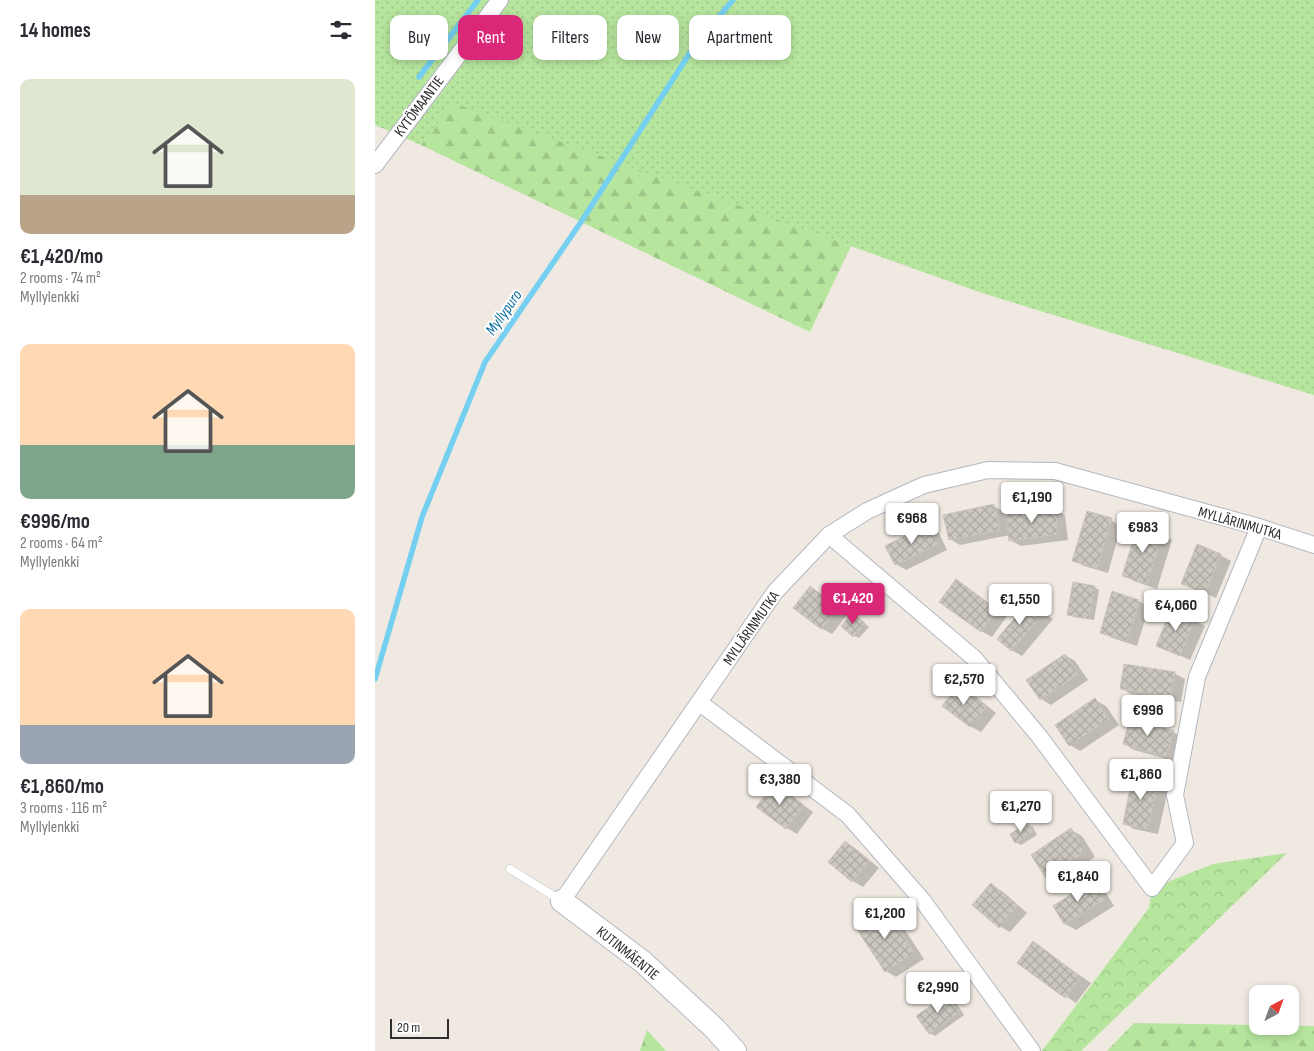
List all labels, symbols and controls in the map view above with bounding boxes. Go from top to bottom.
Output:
chip: Buy [390,15,448,60]
chip: Rent [458,15,523,60]
chip: Filters [533,15,607,60]
chip: New [617,15,679,60]
chip: Apartment [689,15,791,60]
icon: filters [327,16,355,44]
text: 14 homes [20,18,91,43]
street label: KYTÖMAANTIE [390,72,448,140]
icon: home [143,111,233,201]
text: €1,420/mo [20,244,103,269]
text: 2 rooms · 74 m² [20,269,101,288]
water label: Myllypuro [482,286,527,339]
text: Myllylenkki [20,288,79,307]
icon: home [143,376,233,466]
pin: €1,190 [991,482,1073,524]
text: €1,190 [1012,488,1052,507]
pin: €968 [882,502,942,545]
street label: MYLLÄRINMUTKA [1196,502,1284,545]
text: €996/mo [20,509,90,534]
text: €968 [897,509,927,528]
pin: €983 [1113,512,1173,554]
text: €983 [1128,518,1158,537]
text: 2 rooms · 64 m² [20,534,103,553]
text: Myllylenkki [20,553,79,572]
pin: €1,420 [812,582,894,625]
pin: €1,550 [979,584,1061,626]
street label: MYLLÄRINMUTKA [719,587,784,669]
text: €1,420 [833,589,873,608]
text: €1,550 [1000,590,1040,609]
pin: €4,060 [1135,590,1217,632]
text: €4,060 [1155,596,1197,615]
icon: home [143,641,233,731]
pin: €2,570 [923,664,1005,706]
text: €2,570 [944,670,984,689]
pin: €996 [1118,694,1178,737]
text: €996 [1133,701,1163,720]
pin: €1,860 [1100,758,1182,801]
pin: €3,380 [739,764,821,806]
text: €1,860 [1120,765,1162,784]
text: €3,380 [759,770,801,789]
text: €1,860/mo [20,774,104,799]
pin: €1,270 [980,790,1062,833]
text: €1,270 [1001,797,1041,816]
text: 3 rooms · 116 m² [20,799,107,818]
text: Myllylenkki [20,818,79,837]
pin: €1,840 [1037,860,1119,903]
text: €1,840 [1057,867,1099,886]
pin: €1,200 [844,898,926,940]
text: €1,200 [865,904,905,923]
street label: KUTINMÄENTIE [592,922,663,985]
pin: €2,990 [897,972,979,1014]
text: €2,990 [917,978,959,997]
north arrow [1249,985,1299,1035]
map controls [1249,985,1299,1035]
scale bar [390,1016,449,1039]
text: 20 m [397,1019,420,1036]

